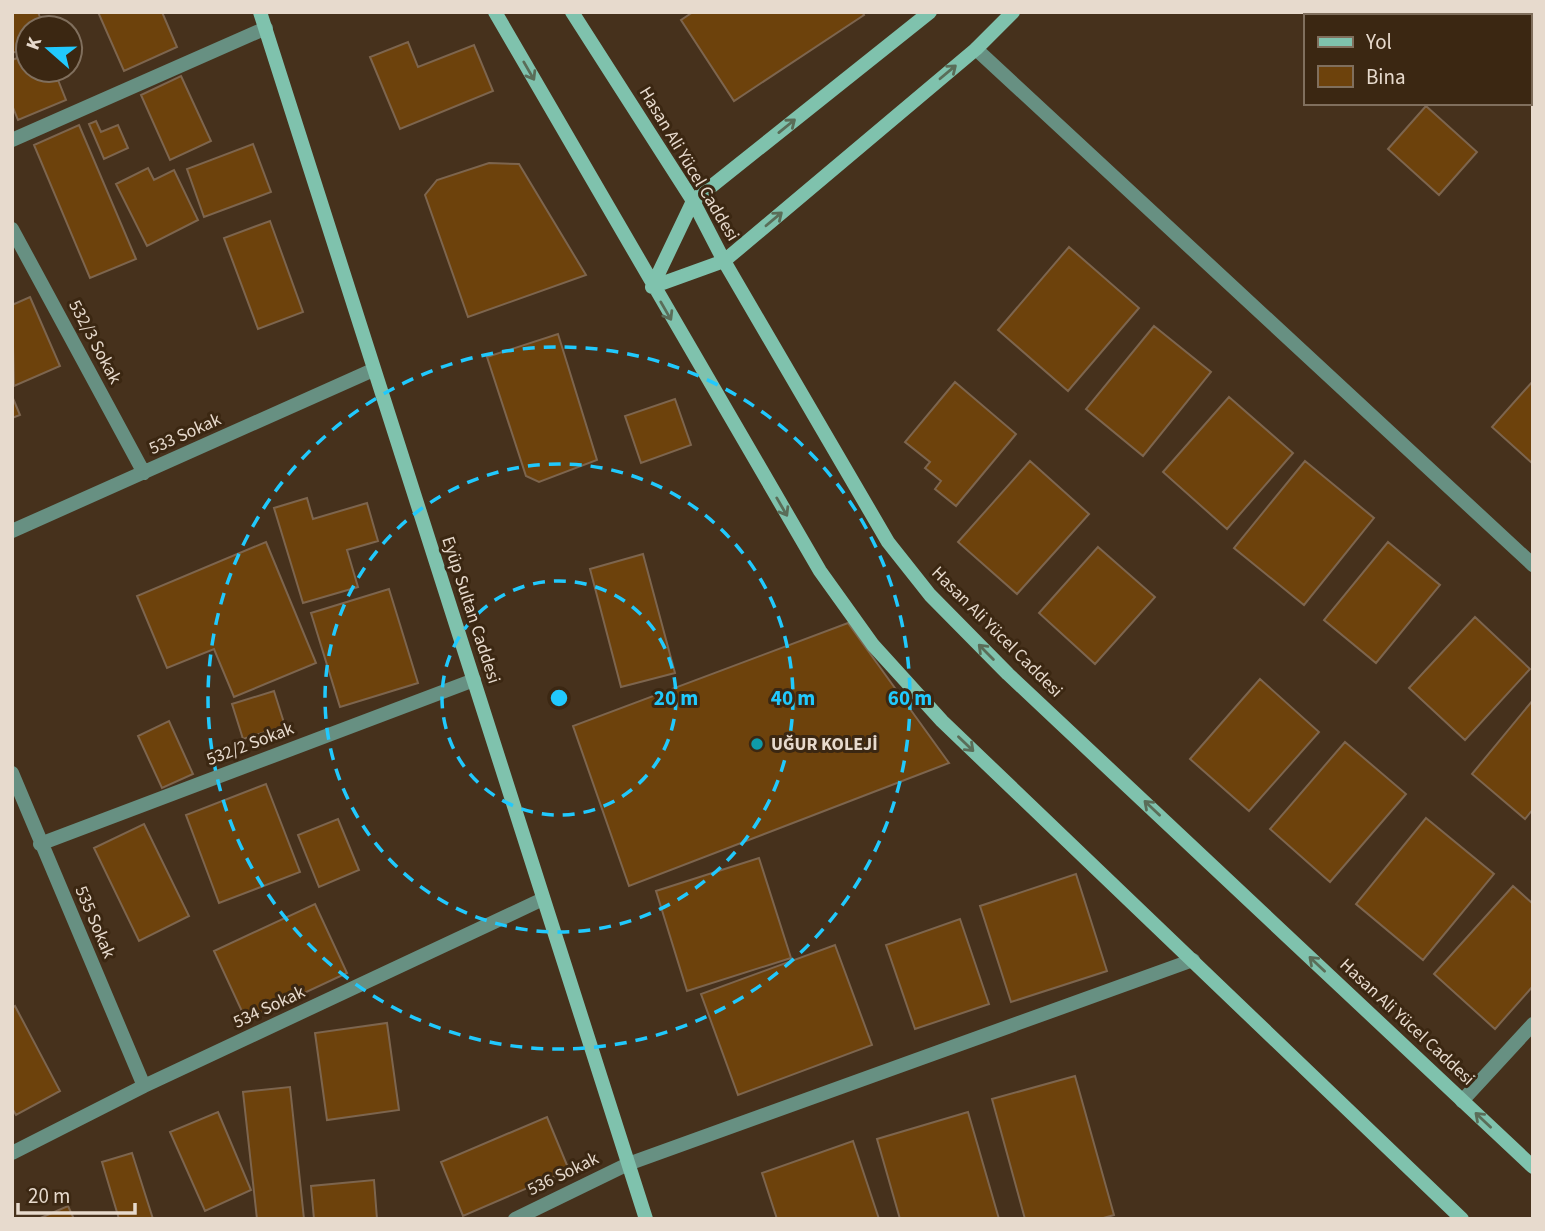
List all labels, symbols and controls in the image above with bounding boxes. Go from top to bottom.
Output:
north arrow [14,14,84,84]
legend [1304,14,1531,105]
text: Yol [1365,27,1392,57]
text: K [20,33,49,54]
one-way arrow [522,61,536,81]
text: Bina [1366,62,1406,92]
one-way arrow [939,64,957,80]
street label: Hasan Ali Yücel Caddesi [633,82,745,246]
one-way arrow [777,119,796,134]
one-way arrow [765,211,783,227]
street label: 532/3 Sokak [62,296,128,388]
one-way arrow [660,301,674,321]
street label: 533 Sokak [145,407,225,461]
one-way arrow [775,497,789,517]
street label: Eyüp Sultan Caddesi [435,533,507,687]
street label: Hasan Ali Yücel Caddesi [926,561,1068,703]
one-way arrow [978,644,995,661]
text: 20 m [654,683,698,713]
text: 40 m [771,683,815,713]
text: 60 m [888,683,932,713]
centre of rings [547,686,571,710]
street label: 532/2 Sokak [203,716,297,772]
place label: UĞUR KOLEJİ [771,732,878,757]
one-way arrow [957,735,974,752]
marker: UĞUR KOLEJİ [749,736,765,752]
one-way arrow [1143,800,1160,817]
street label: 535 Sokak [69,882,121,962]
street label: Hasan Ali Yücel Caddesi [1334,953,1480,1091]
one-way arrow [1309,956,1326,973]
street label: 534 Sokak [229,979,309,1035]
one-way arrow [1475,1112,1492,1129]
street label: 536 Sokak [523,1146,603,1202]
scale bar [18,1172,135,1216]
text: 20 m [28,1181,70,1211]

